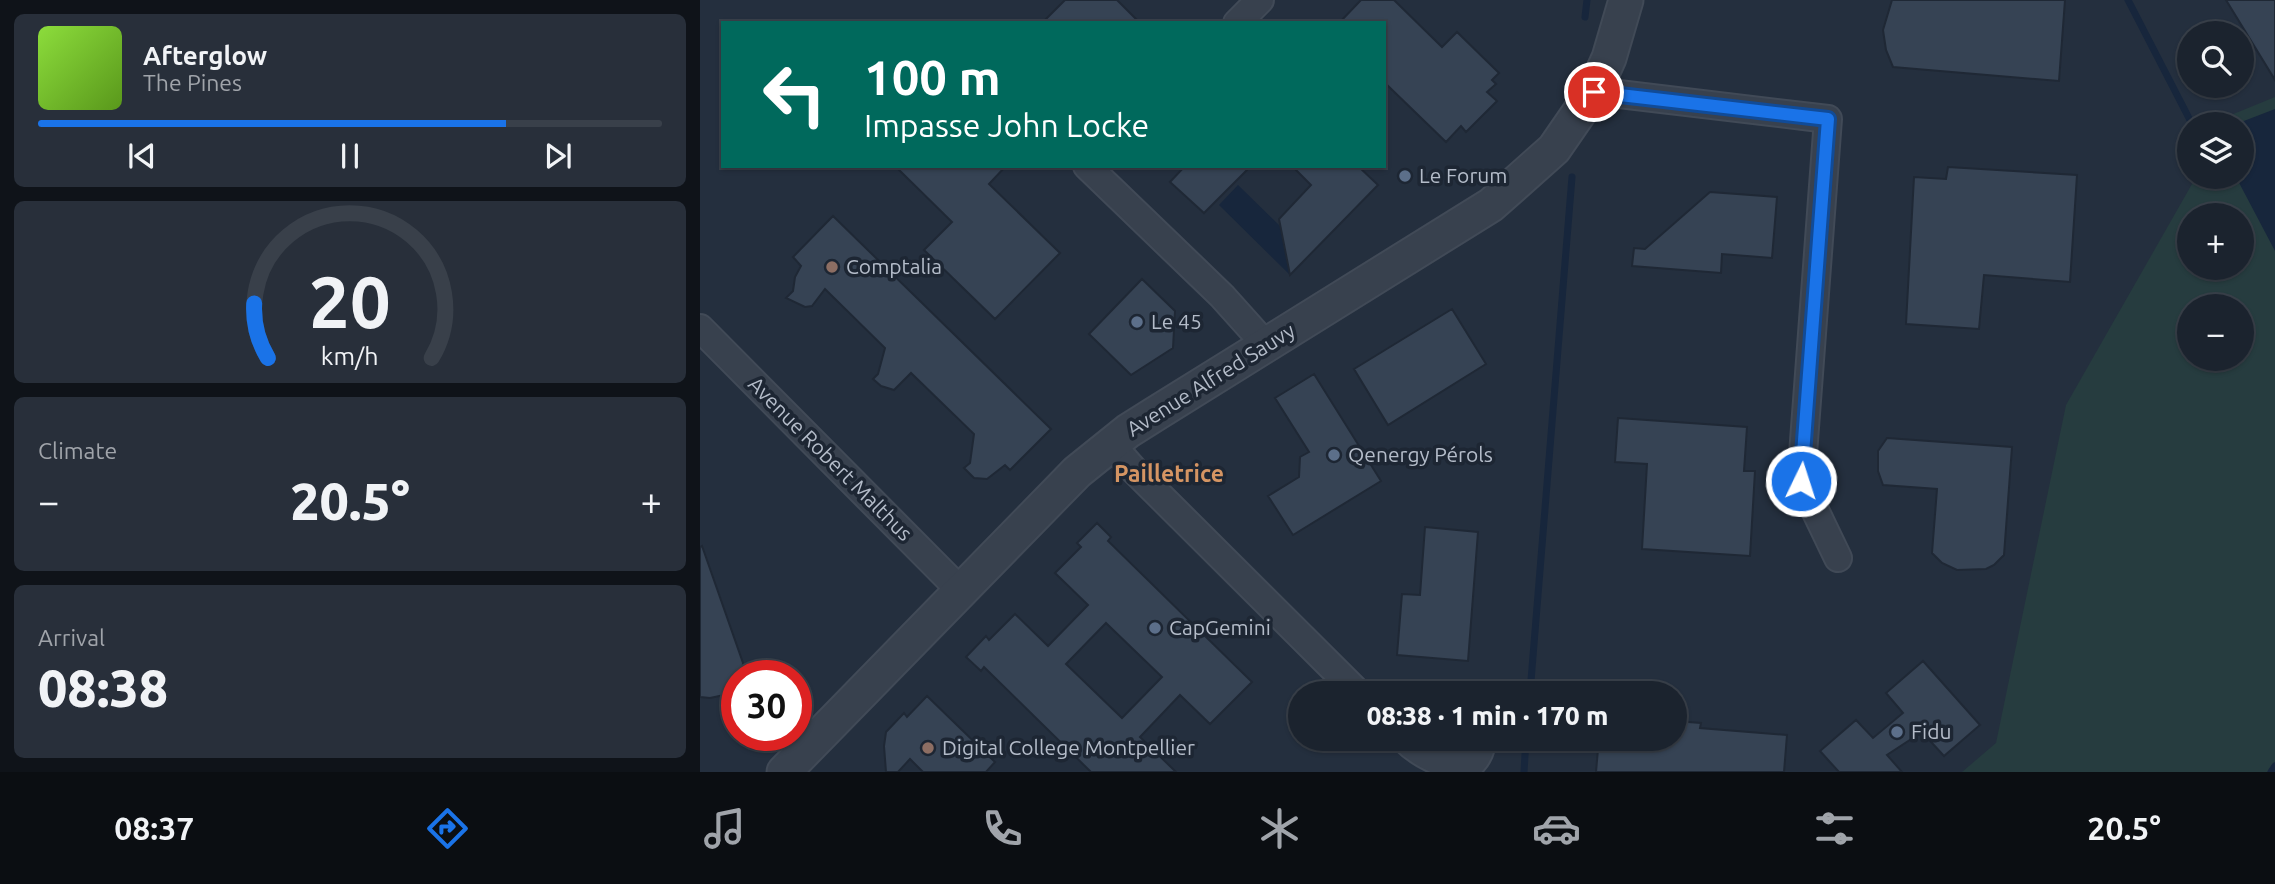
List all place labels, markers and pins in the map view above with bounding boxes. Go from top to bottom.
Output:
pin [1564,62,1624,122]
place label: Le Forum [1419,163,1507,187]
marker: Le Forum [1397,168,1413,184]
place label: Comptalia [846,254,942,278]
marker: Comptalia [824,259,840,275]
place label: Le 45 [1151,309,1202,333]
marker: Le 45 [1129,314,1145,330]
place label: Qenergy Pérols [1348,442,1493,466]
marker: Qenergy Pérols [1326,447,1342,463]
place label: CapGemini [1169,615,1271,639]
marker: CapGemini [1147,620,1163,636]
place label: Fidu [1911,719,1951,743]
marker: Fidu [1889,724,1905,740]
place label: Digital College Montpellier [942,735,1195,759]
marker: Digital College Montpellier [920,740,936,756]

